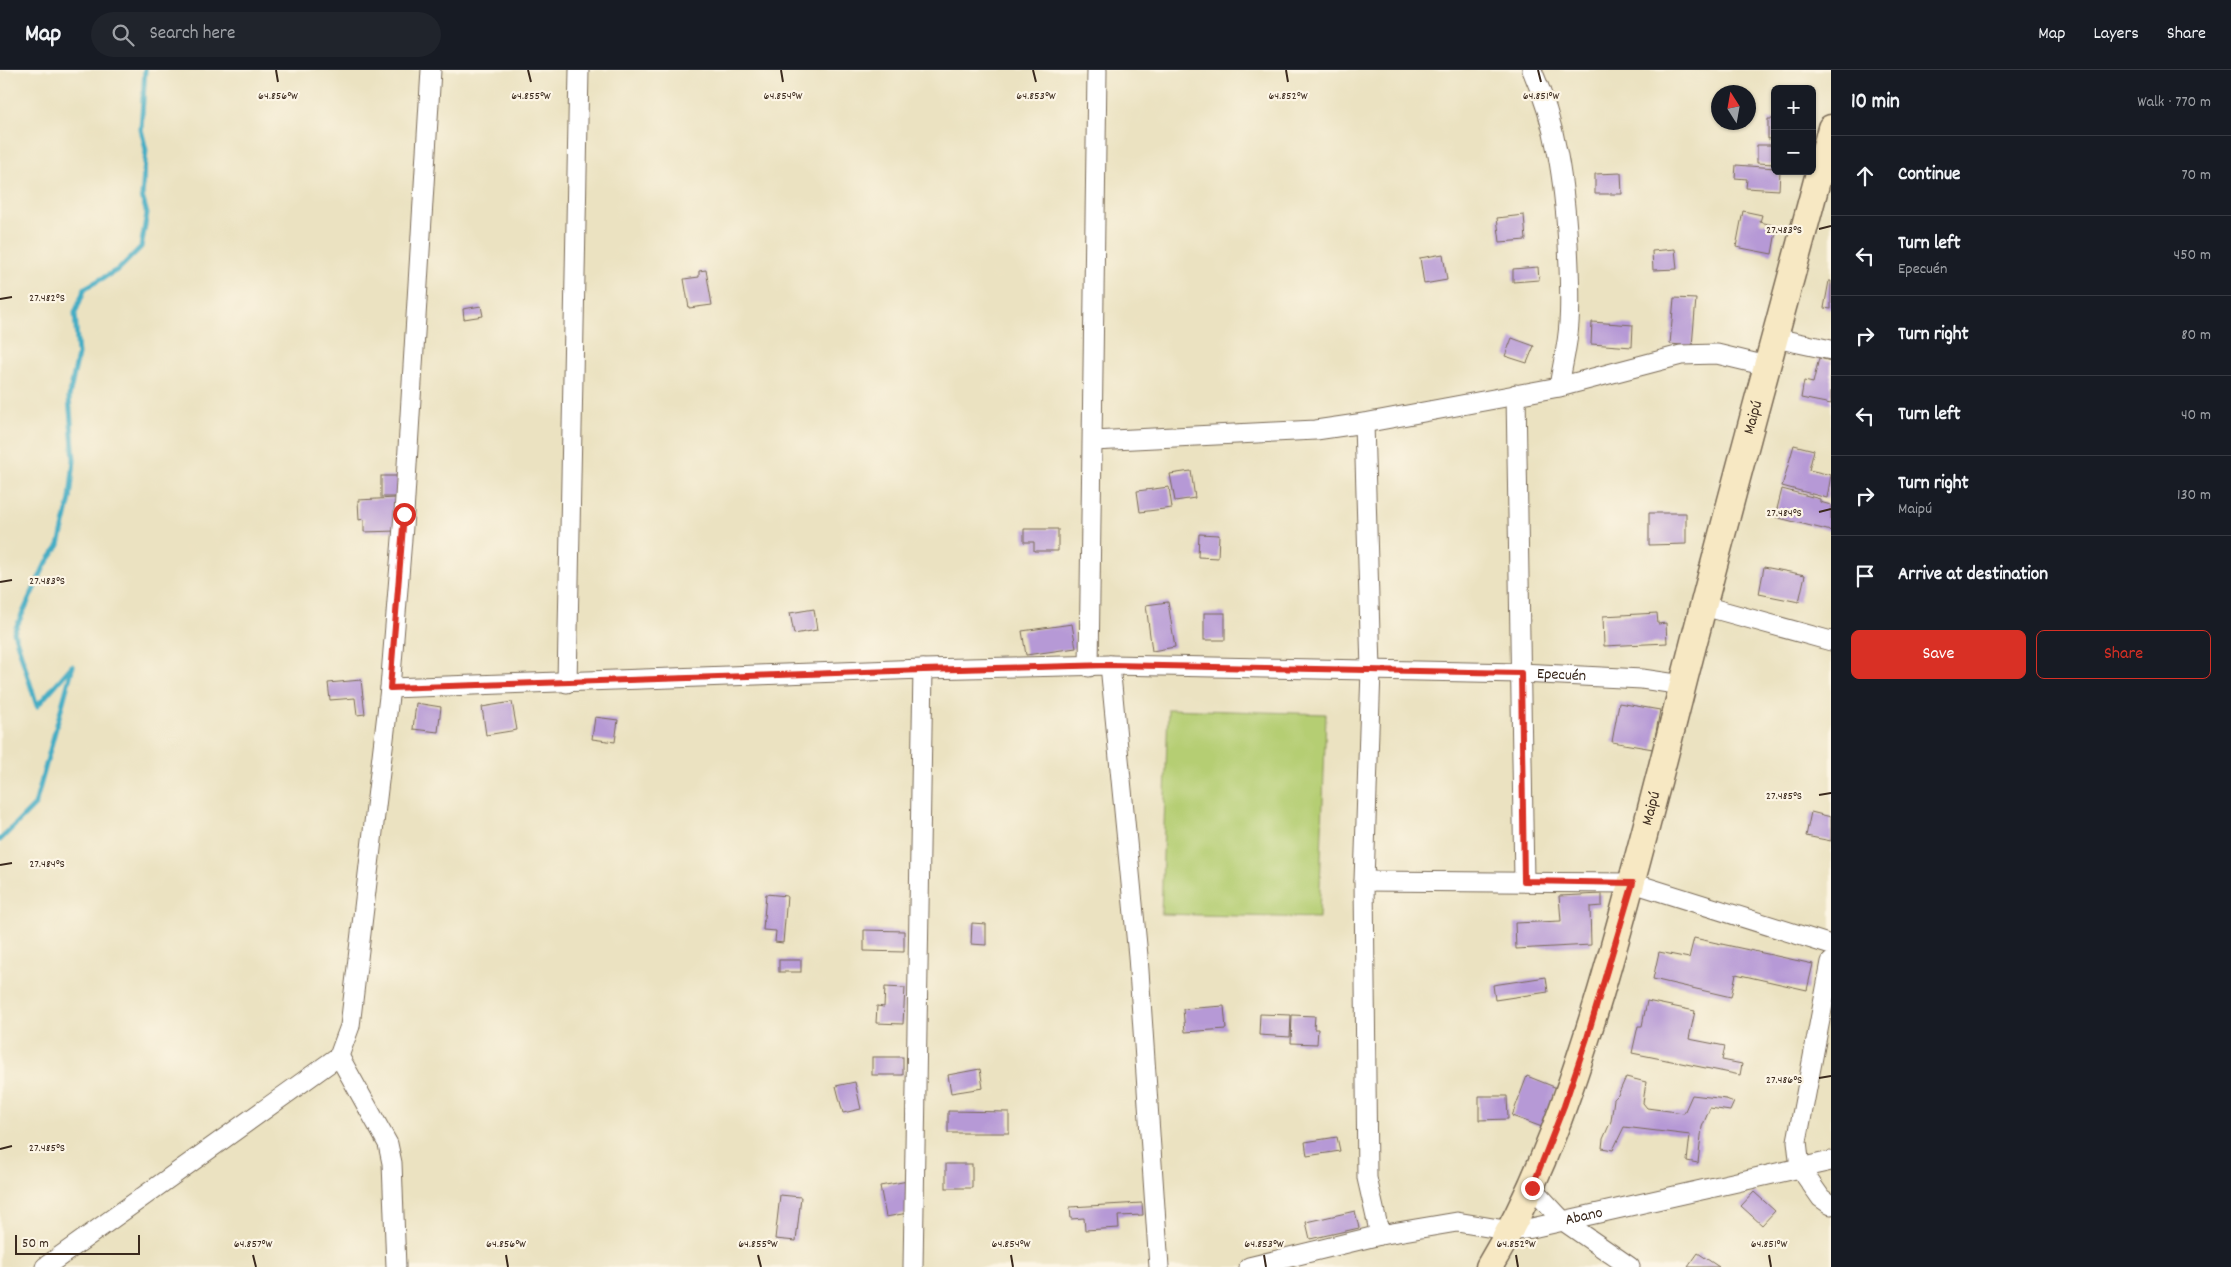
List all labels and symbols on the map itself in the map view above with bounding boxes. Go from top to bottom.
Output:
north arrow [1711,85,1756,130]
text: 64.856°W [258,88,298,105]
text: 64.855°W [511,88,551,105]
text: 64.854°W [764,88,803,105]
text: 64.853°W [1016,88,1056,105]
text: 64.852°W [1268,88,1308,105]
text: 64.851°W [1523,88,1559,105]
text: 27.483°S [1766,222,1802,239]
text: 27.482°S [29,290,65,307]
street label: Maipú [1738,398,1769,437]
route start [393,503,416,526]
text: 27.484°S [1766,505,1802,522]
text: 27.483°S [29,573,65,590]
street label: Epecuén [1536,662,1587,688]
text: 27.485°S [1766,788,1802,805]
street label: Maipú [1636,789,1667,828]
text: 27.484°S [29,856,65,873]
text: 27.486°S [1766,1072,1802,1089]
text: 27.485°S [29,1140,65,1157]
route end [1521,1177,1544,1200]
street label: Abano [1563,1201,1605,1232]
scale bar [15,1232,140,1255]
text: 64.857°W [234,1236,272,1253]
text: 64.856°W [486,1236,526,1253]
text: 64.855°W [738,1236,778,1253]
text: 64.854°W [992,1236,1031,1253]
text: 64.853°W [1244,1236,1284,1253]
text: 64.852°W [1496,1236,1536,1253]
text: 64.851°W [1751,1236,1787,1253]

